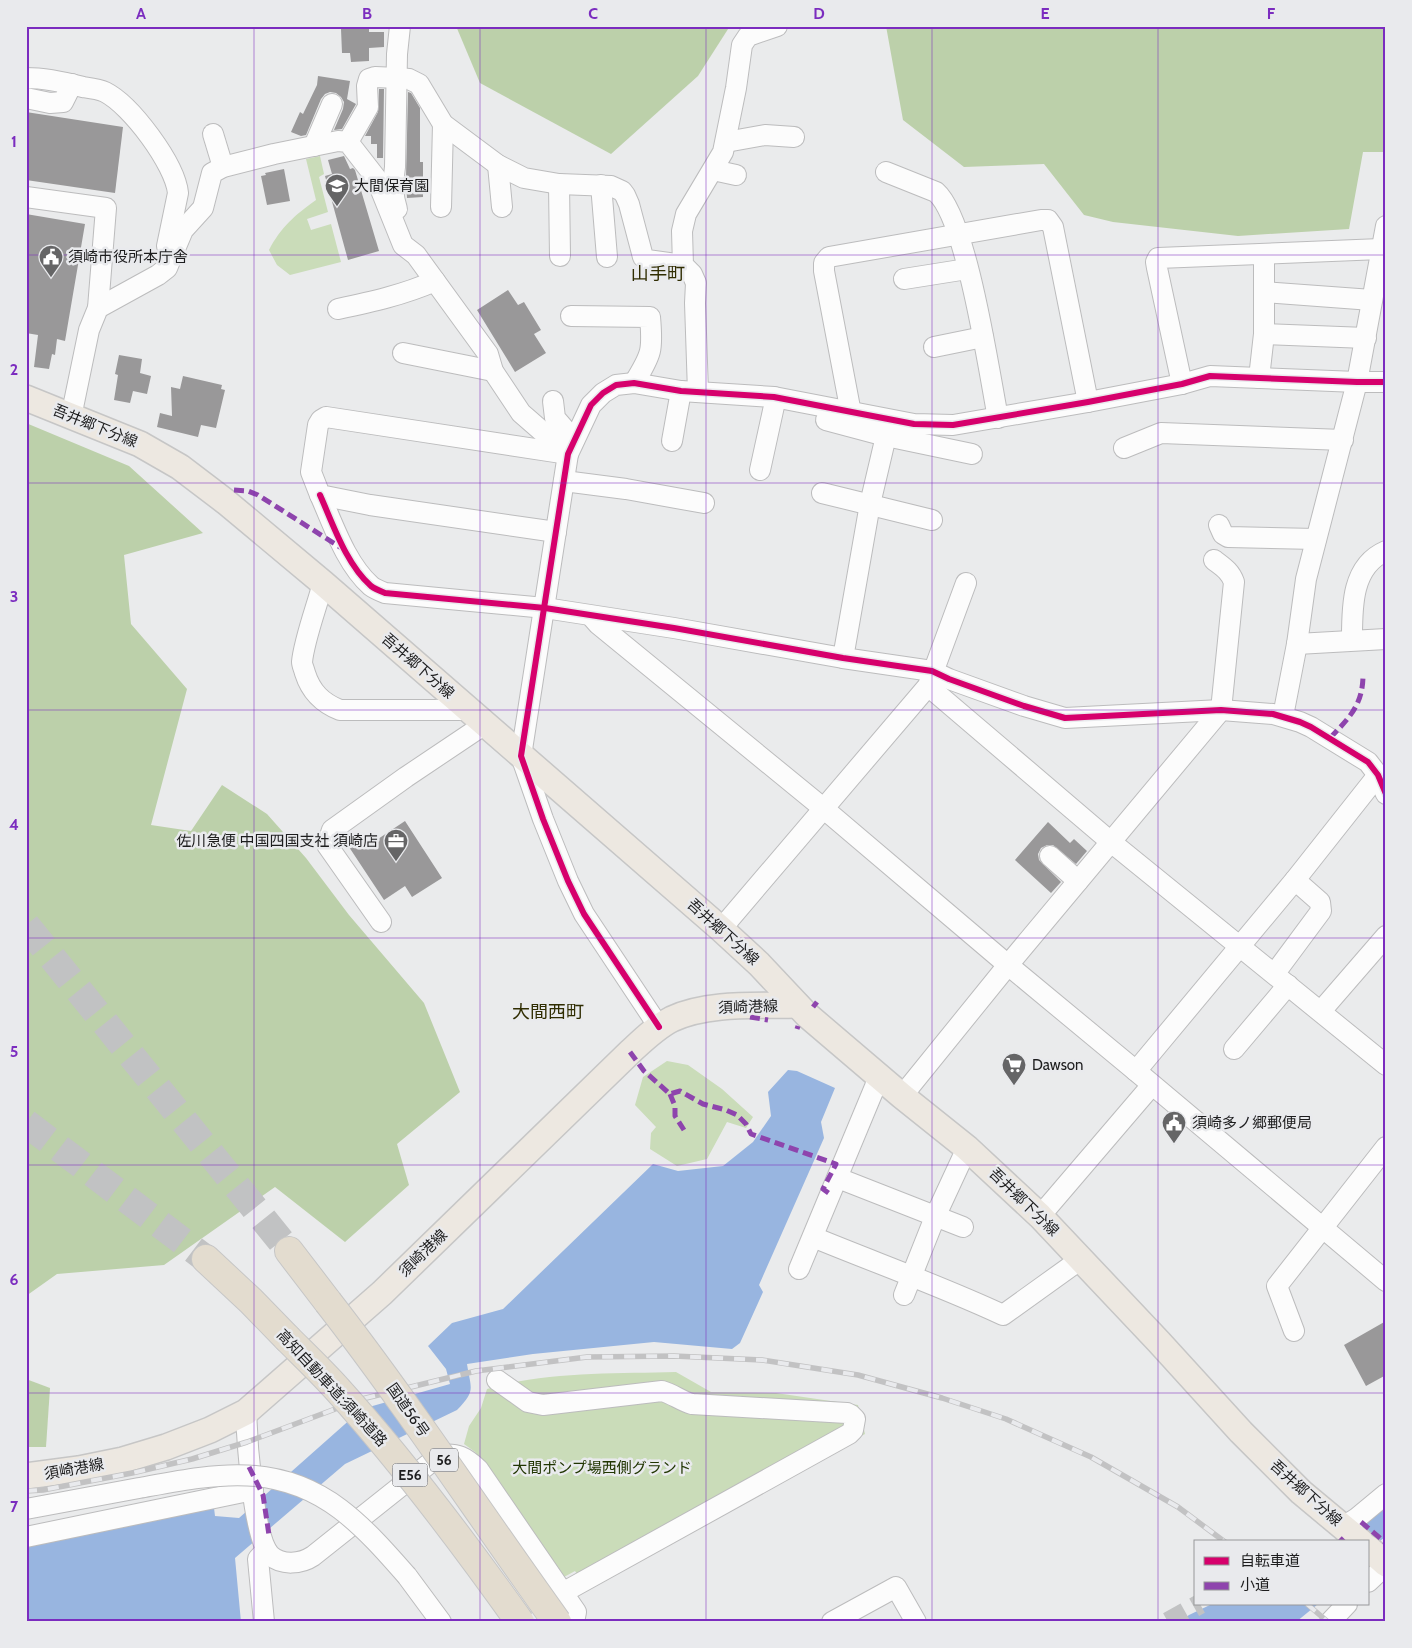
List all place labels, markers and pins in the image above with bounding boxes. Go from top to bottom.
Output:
school or university icon: 大間保育園 [324,173,350,207]
place label: 大間保育園 [354,177,429,195]
public building icon: 須崎市役所本庁舎 [38,244,64,278]
place label: 須崎市役所本庁舎 [68,248,188,266]
office icon: 佐川急便 中国四国支社 須崎店 [383,828,409,862]
place label: 佐川急便 中国四国支社 須崎店 [176,832,378,850]
supermarket icon: Dawson [1001,1052,1027,1086]
place label: Dawson [1032,1056,1084,1074]
public building icon: 須崎多ノ郷郵便局 [1161,1110,1187,1144]
place label: 須崎多ノ郷郵便局 [1192,1114,1312,1132]

